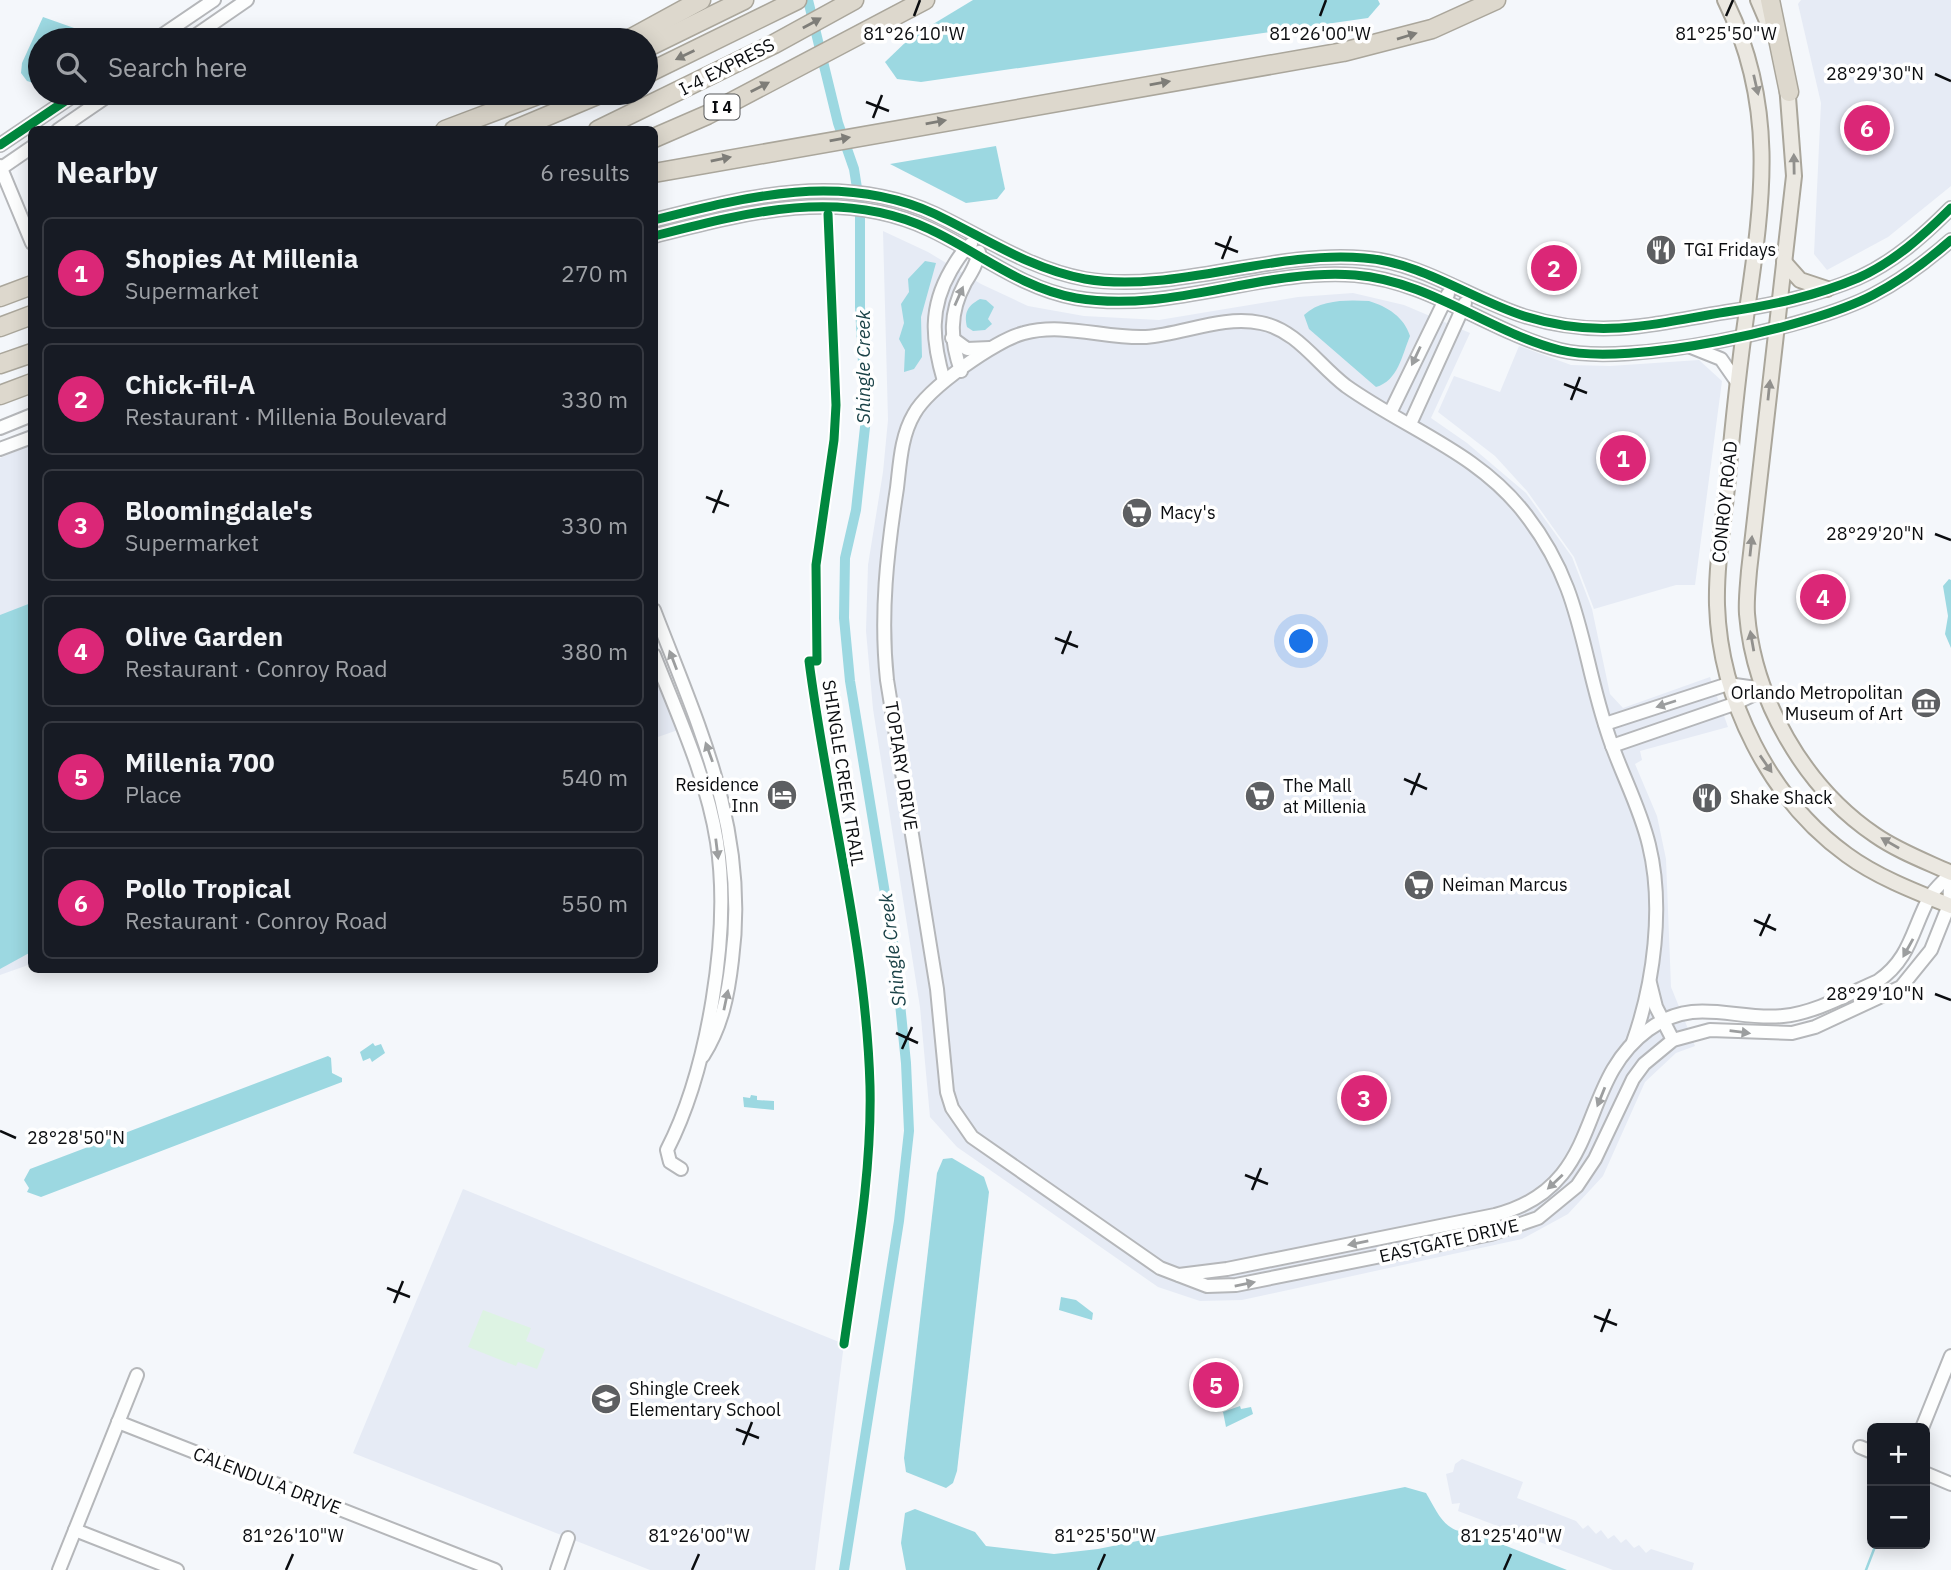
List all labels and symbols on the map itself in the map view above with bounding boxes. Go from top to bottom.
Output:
one-way arrow [803,17,822,29]
text: 81°26'10"W [863,22,965,45]
text: 81°26'00"W [1269,22,1371,45]
text: 81°25'50"W [1675,22,1777,45]
one-way arrow [1397,30,1418,40]
street label: I-4 EXPRESS [675,33,778,100]
one-way arrow [675,50,695,61]
text: 28°29'30"N [1826,62,1924,85]
one-way arrow [1750,75,1761,97]
one-way arrow [1149,78,1171,89]
one-way arrow [750,82,770,93]
road number: I 4 [704,94,740,120]
pin: 6 [1844,102,1890,154]
one-way arrow [925,117,947,128]
one-way arrow [829,133,851,144]
one-way arrow [1788,153,1800,175]
one-way arrow [710,154,732,165]
restaurant icon: TGI Fridays [1644,233,1678,267]
place label: TGI Fridays [1684,238,1776,261]
pin: 2 [1531,242,1577,294]
one-way arrow [953,286,965,306]
water label: Shingle Creek [851,309,875,424]
one-way arrow [1411,346,1422,366]
one-way arrow [1763,379,1774,401]
pin: 1 [1600,432,1646,484]
street label: CONROY ROAD [1707,440,1742,564]
supermarket icon: Macy's [1120,496,1154,530]
place label: Macy's [1160,501,1216,524]
text: 28°29'20"N [1826,522,1924,545]
one-way arrow [1746,535,1757,557]
pin: 4 [1800,571,1846,623]
your location [1284,624,1318,658]
one-way arrow [1747,630,1758,652]
one-way arrow [668,649,679,670]
street label: SHINGLE CREEK TRAIL [817,678,870,868]
place label: Orlando Metropolitan Museum of Art [1731,681,1903,725]
museum icon: Orlando Metropolitan Museum of Art [1909,686,1943,720]
one-way arrow [1655,699,1676,710]
street label: TOPIARY DRIVE [880,700,923,832]
one-way arrow [703,742,714,763]
one-way arrow [1760,754,1773,774]
place label: Residence Inn [675,773,759,817]
place label: The Mall at Millenia [1283,774,1367,818]
hotel icon: Residence Inn [765,778,799,812]
supermarket icon: The Mall at Millenia [1243,779,1277,813]
restaurant icon: Shake Shack [1690,781,1724,815]
place label: Shake Shack [1730,786,1833,809]
one-way arrow [1880,837,1899,850]
one-way arrow [712,838,723,860]
supermarket icon: Neiman Marcus [1402,868,1436,902]
place label: Neiman Marcus [1442,873,1568,896]
water label: Shingle Creek [873,891,911,1008]
one-way arrow [1902,938,1914,958]
text: 28°29'10"N [1826,982,1924,1005]
one-way arrow [721,989,732,1011]
one-way arrow [1729,1026,1751,1037]
pin: 3 [1341,1072,1387,1124]
one-way arrow [1596,1087,1607,1108]
text: 28°28'50"N [27,1126,125,1149]
one-way arrow [1547,1173,1564,1189]
street label: EASTGATE DRIVE [1377,1213,1521,1268]
one-way arrow [1347,1237,1369,1248]
one-way arrow [1234,1278,1256,1289]
pin: 5 [1193,1359,1239,1411]
place label: Shingle Creek Elementary School [629,1377,781,1421]
school or university icon: Shingle Creek Elementary School [589,1382,623,1416]
street label: CALENDULA DRIVE [190,1442,344,1519]
text: 81°26'10"W [242,1524,344,1547]
text: 81°26'00"W [648,1524,750,1547]
text: 81°25'50"W [1054,1524,1156,1547]
text: 81°25'40"W [1460,1524,1562,1547]

